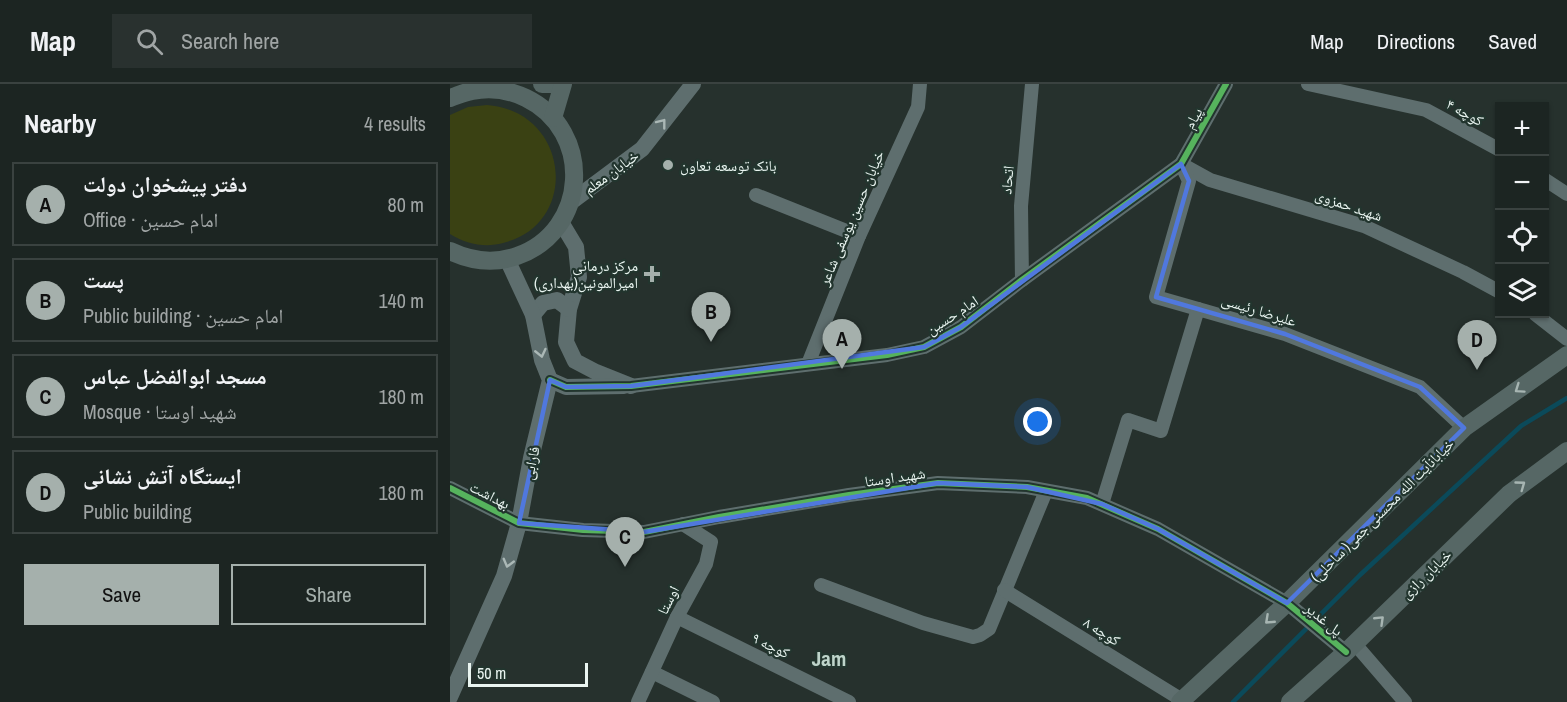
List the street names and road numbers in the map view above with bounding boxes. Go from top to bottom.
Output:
street label: کوچه ۴ [1443,93,1487,131]
street label: پیام [1179,103,1207,133]
street label: خیابان معلم [579,145,643,199]
street label: خیابان حسین یوسفی شاعر [813,147,889,290]
street label: اتحاد [995,165,1019,195]
street label: شهید حمزوی [1313,184,1385,226]
street label: علیرضا رئیسی [1219,289,1299,331]
street label: امام حسین [922,290,982,340]
street label: خیابانآیت الله محسنی جمی( ساحلی) [1305,433,1459,587]
street label: فارابی [517,444,545,482]
street label: شهید اوستا [863,462,927,492]
street label: بهداشت [466,476,514,514]
street label: خیابان رازی [1396,544,1456,604]
street label: اوستا [652,582,684,618]
street label: پل غدیر [1300,597,1347,641]
street label: کوچه ۸ [1080,612,1124,650]
street label: کوچه ۹ [749,627,793,663]

